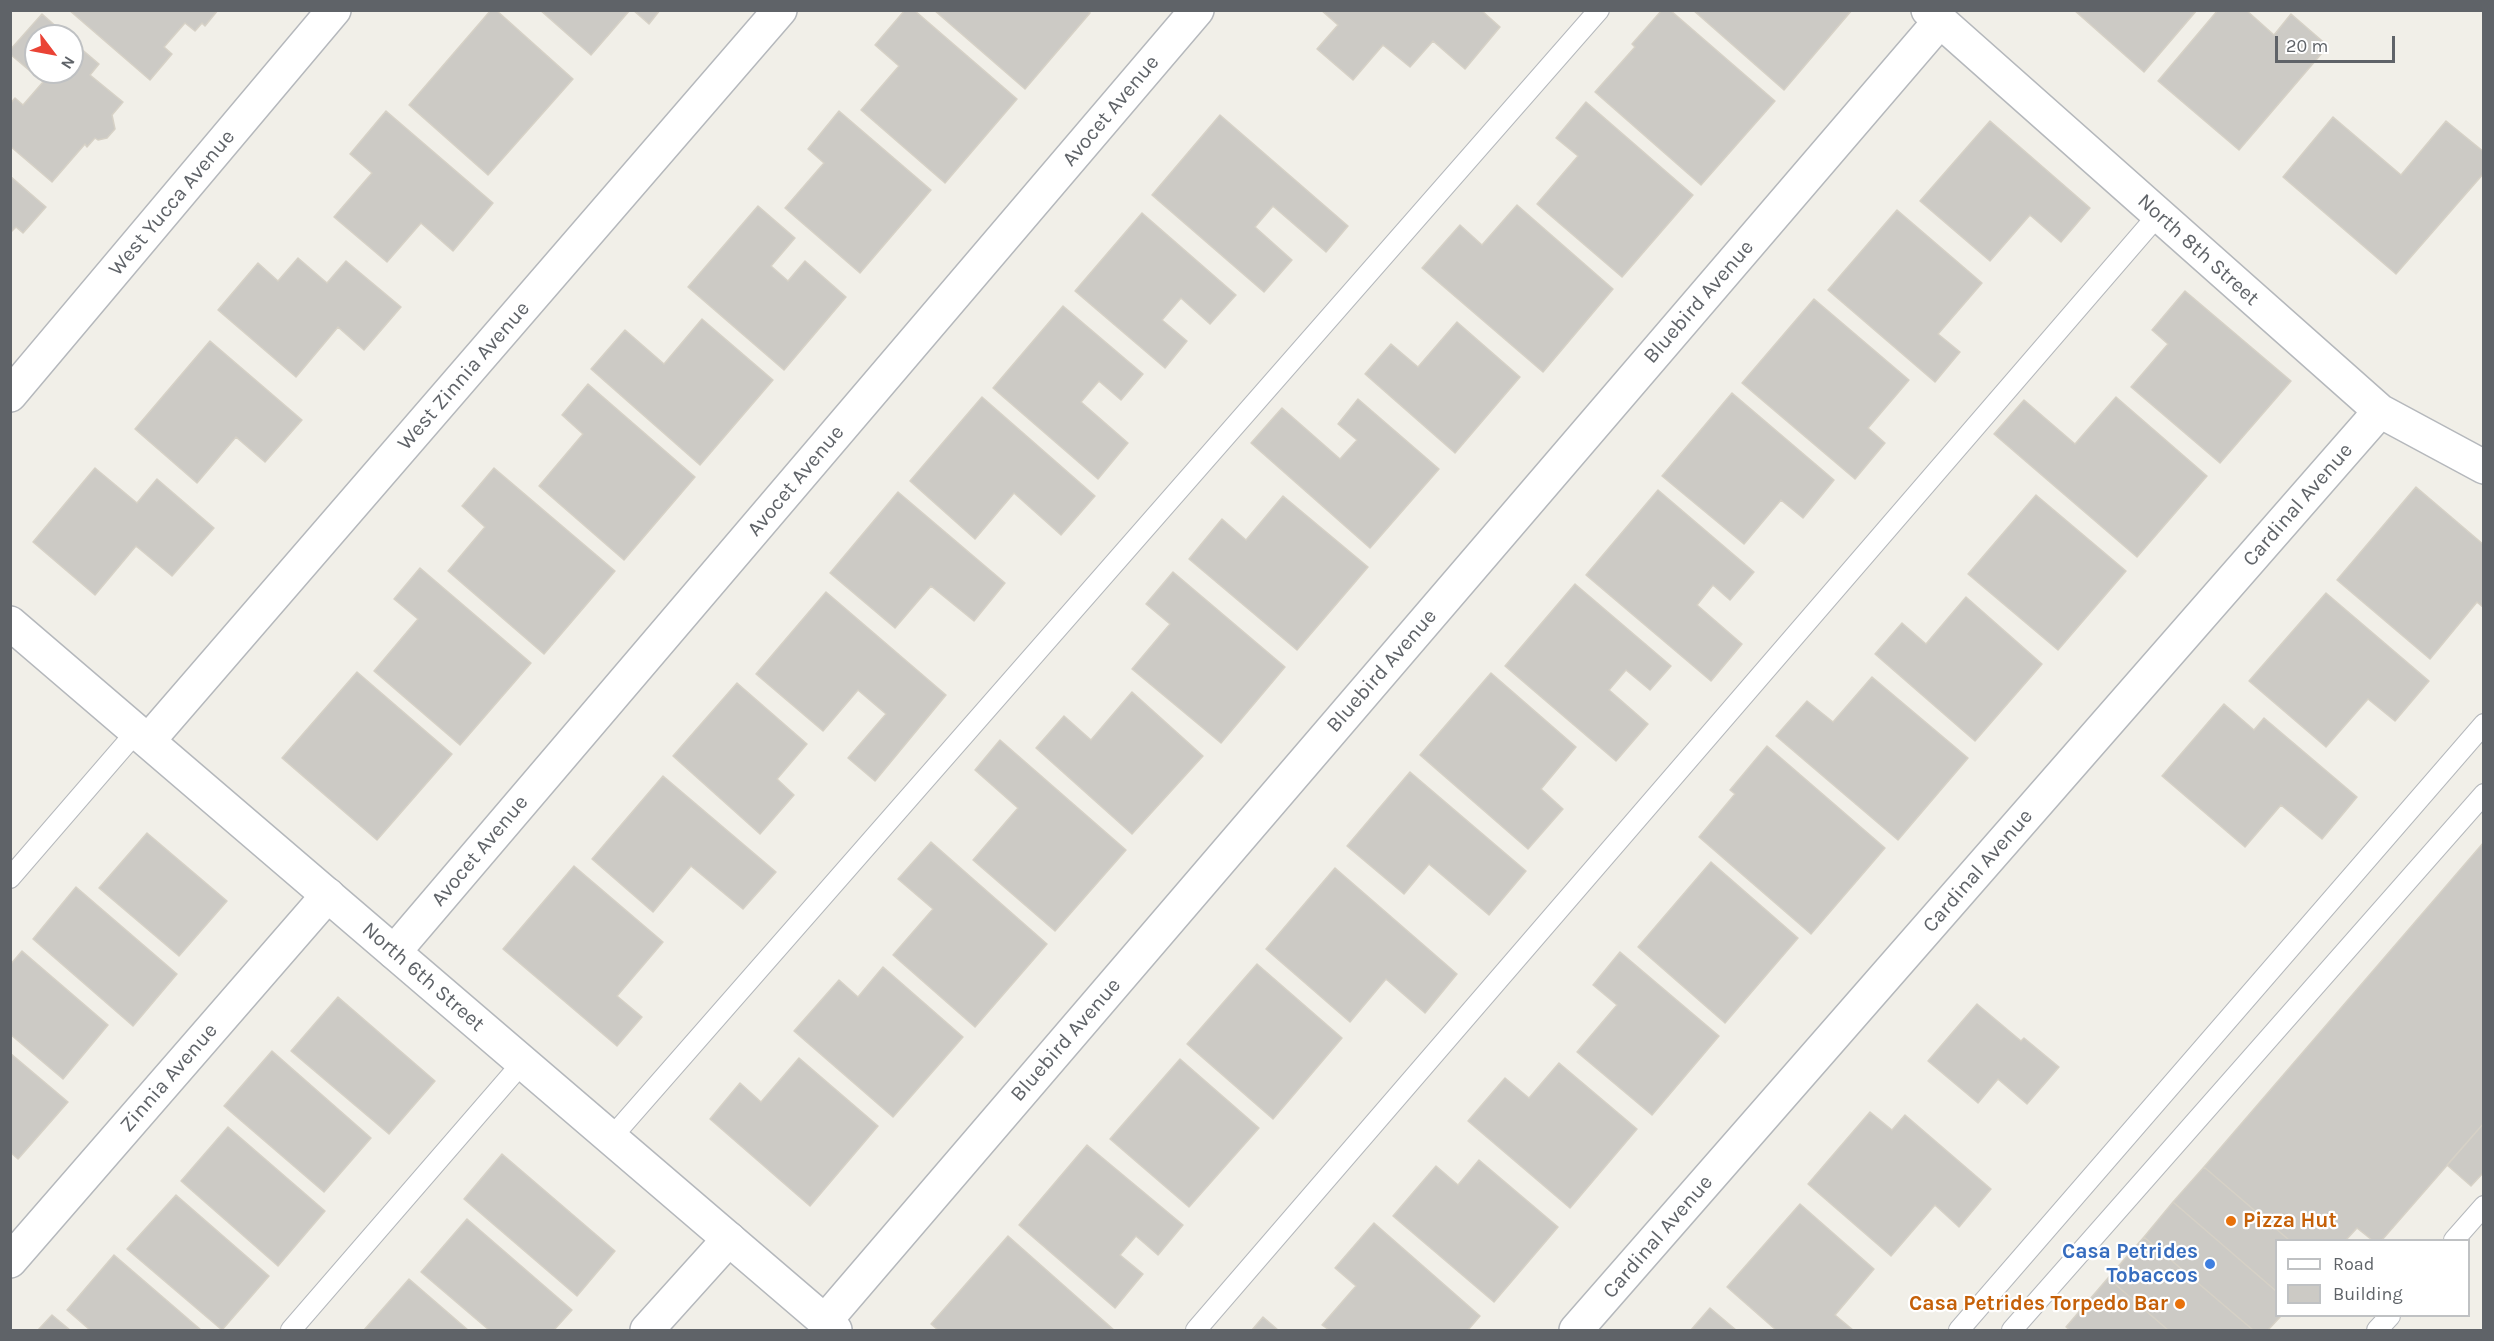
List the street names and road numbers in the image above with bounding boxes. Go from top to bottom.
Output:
street label: Avocet Avenue [1057,50,1165,172]
street label: West Yucca Avenue [104,125,240,281]
street label: North 8th Street [2132,189,2264,311]
street label: Bluebird Avenue [1639,235,1759,369]
street label: West Zinnia Avenue [393,297,535,455]
street label: Avocet Avenue [742,420,850,542]
street label: Cardinal Avenue [2238,438,2358,572]
street label: Bluebird Avenue [1322,604,1442,738]
street label: Avocet Avenue [426,790,534,912]
street label: Cardinal Avenue [1918,804,2038,938]
street label: North 6th Street [357,917,489,1037]
street label: Bluebird Avenue [1006,973,1126,1107]
street label: Zinnia Avenue [115,1018,223,1138]
street label: Cardinal Avenue [1598,1170,1718,1304]

